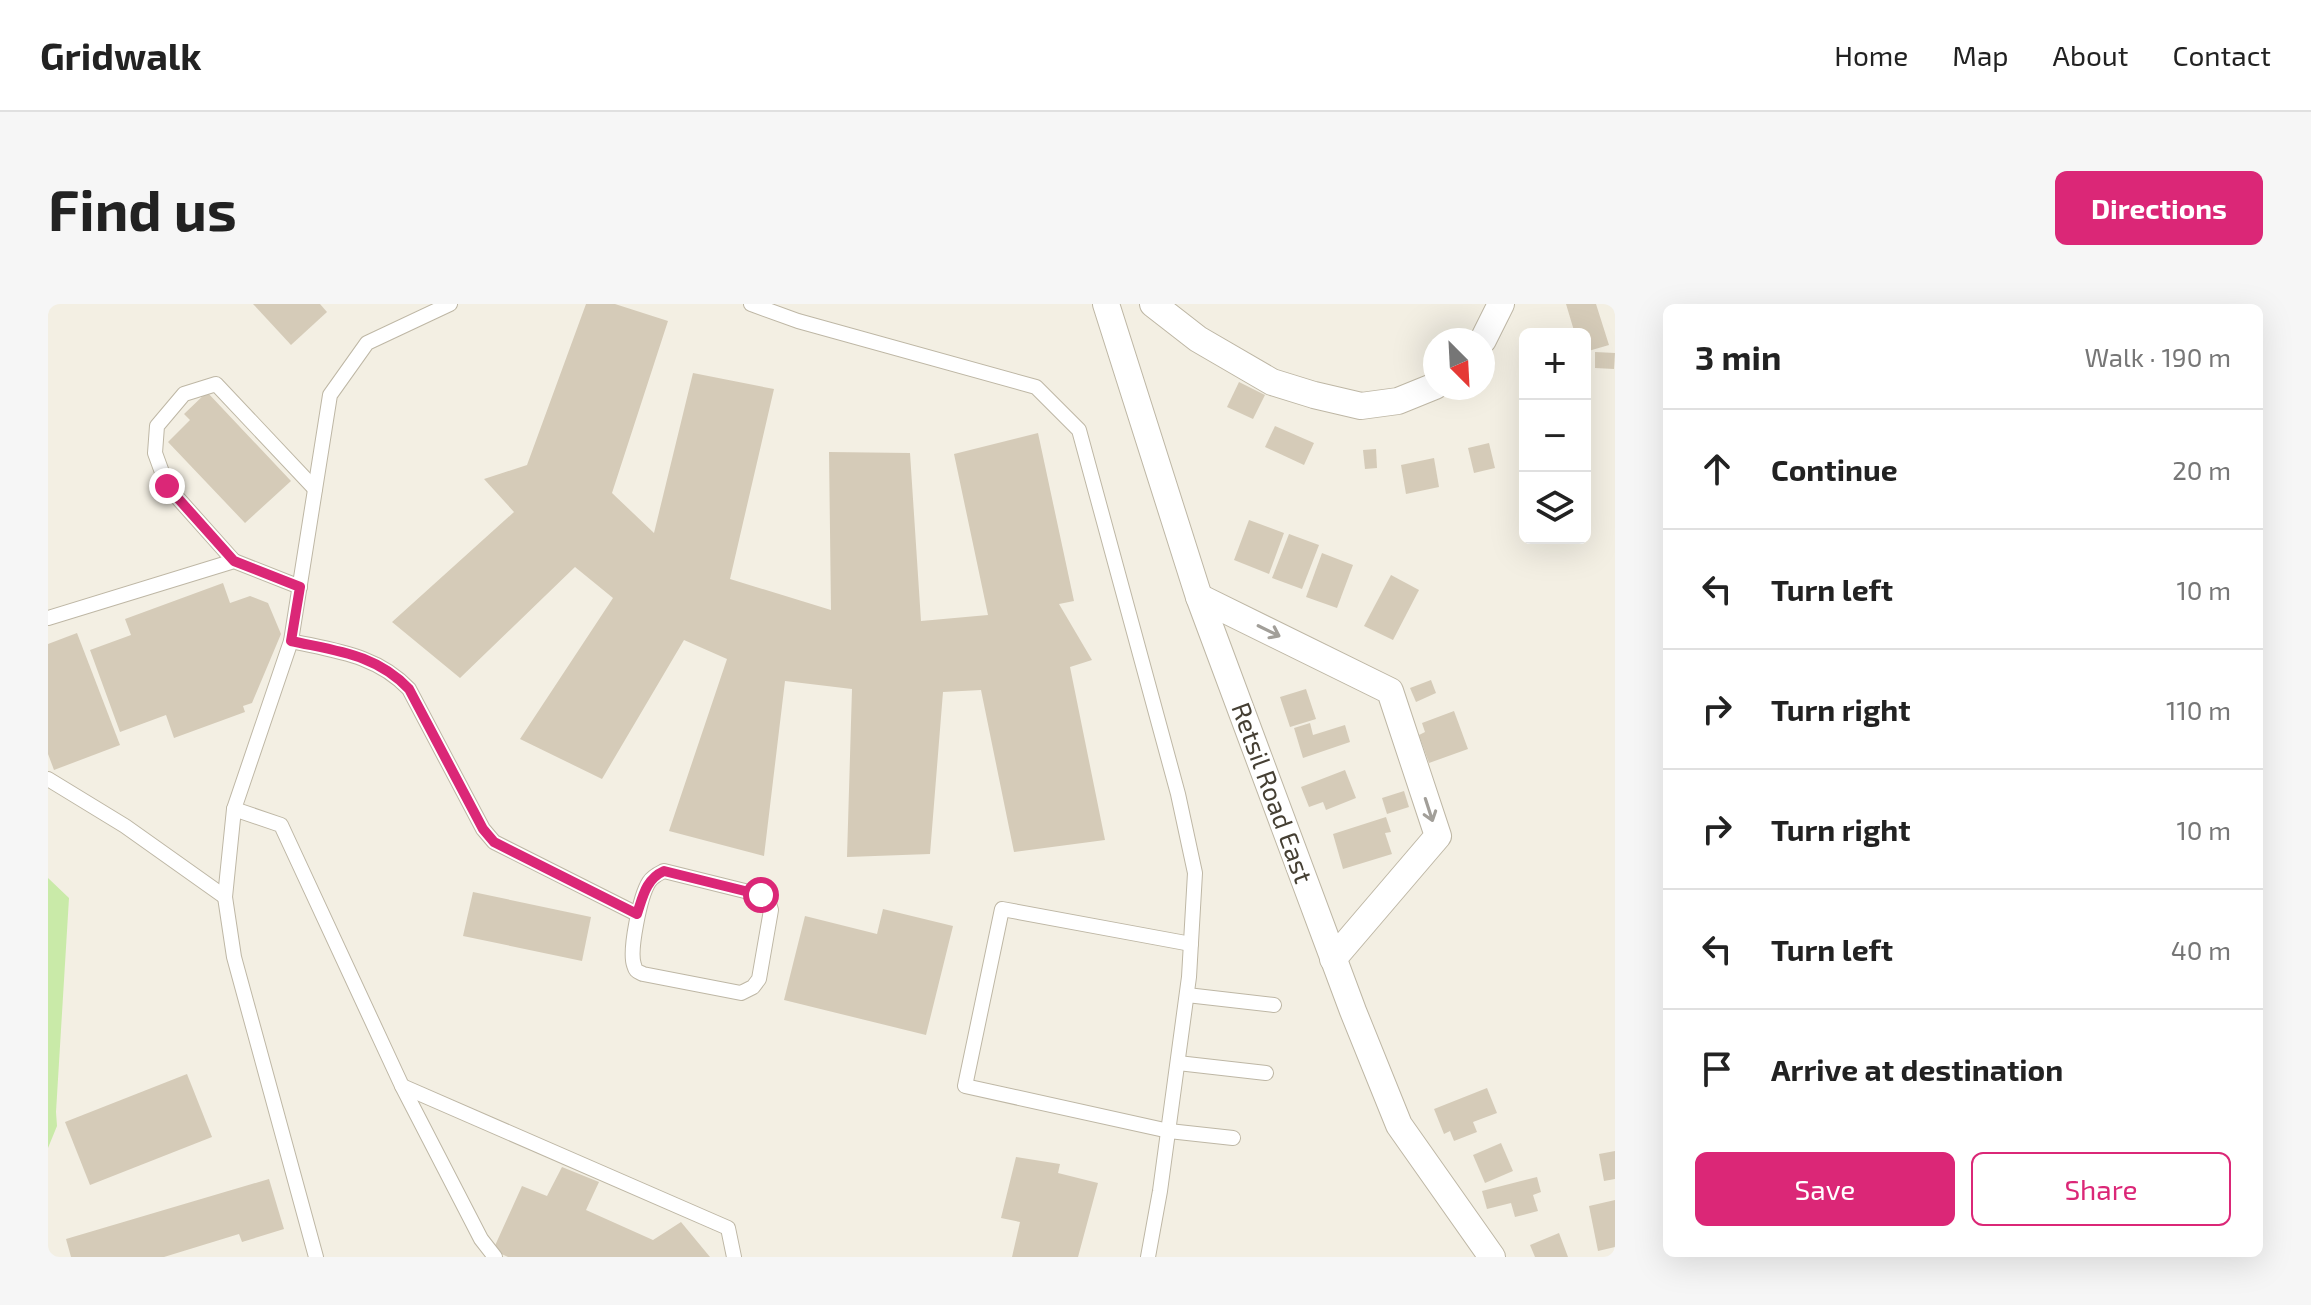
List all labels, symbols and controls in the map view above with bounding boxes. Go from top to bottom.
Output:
text: Gridwalk [40,32,202,78]
text: Home [1834,38,1908,72]
text: Map [1952,38,2009,72]
text: About [2053,38,2128,72]
text: Contact [2172,38,2271,72]
button: Directions [2055,171,2263,245]
text: Find us [48,175,237,242]
north arrow [1423,328,1495,400]
map controls [1519,328,1591,544]
button: + [1519,328,1591,400]
text: 3 min [1695,336,1781,377]
text: Walk · 190 m [2084,341,2231,372]
button: − [1519,400,1591,472]
icon: ahead [1695,447,1739,491]
text: Continue [1771,451,1898,487]
text: 20 m [2172,454,2231,485]
route end [149,468,185,504]
button: layers [1519,472,1591,544]
icon: left [1695,567,1739,611]
text: Turn left [1771,571,1893,607]
text: 10 m [2176,574,2231,605]
one-way arrow [1257,624,1281,639]
icon: right [1695,687,1739,731]
text: Turn right [1771,691,1911,727]
text: 110 m [2166,694,2231,725]
street label: Retsil Road East [1226,698,1320,887]
one-way arrow [1423,797,1438,822]
icon: right [1695,807,1739,851]
text: Turn right [1771,811,1911,847]
text: 10 m [2176,814,2231,845]
route start [743,877,779,913]
icon: left [1695,927,1739,971]
text: Turn left [1771,931,1893,967]
text: 40 m [2171,934,2231,965]
icon: arrive [1695,1047,1739,1091]
text: Arrive at destination [1771,1051,2063,1087]
button: Save [1695,1152,1955,1226]
button: Share [1971,1152,2231,1226]

